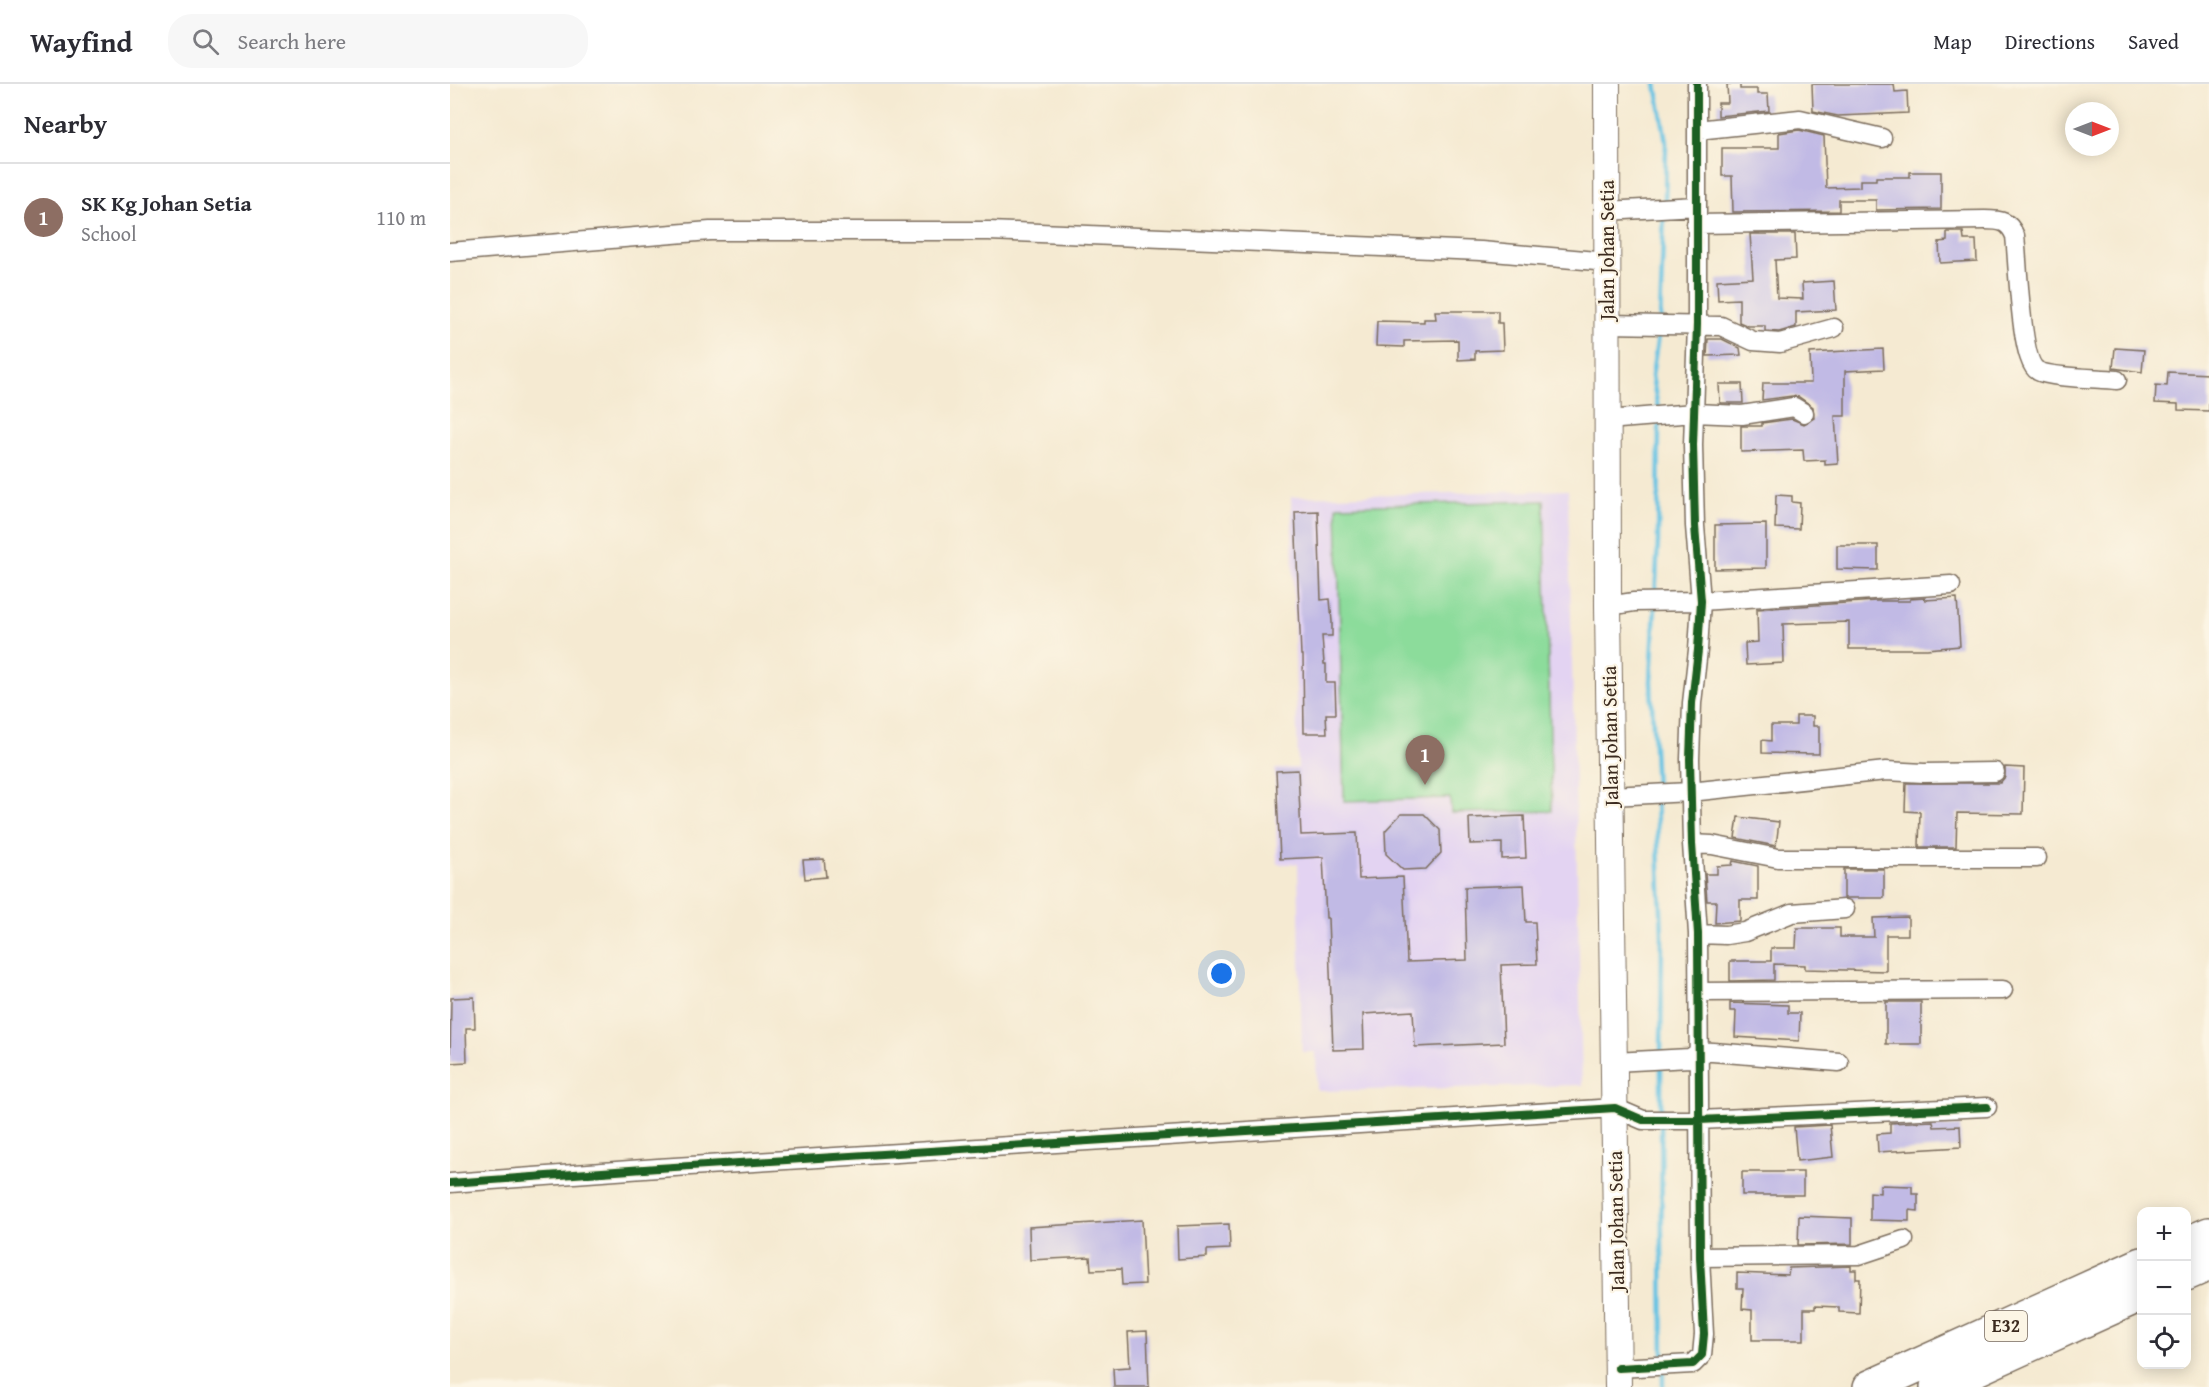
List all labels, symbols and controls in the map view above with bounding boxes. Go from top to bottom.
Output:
search box [168,14,588,68]
text: Wayfind [30,21,132,62]
icon: search [189,25,222,58]
text: Search here [237,25,346,57]
text: Map [1933,26,1972,57]
text: Directions [2005,26,2095,57]
text: Saved [2128,26,2179,57]
north arrow [2065,102,2119,156]
text: Nearby [24,104,107,143]
street label: Jalan Johan Setia [1592,179,1621,323]
text: SK Kg Johan Setia [81,187,252,219]
text: 1 [38,203,49,232]
text: 110 m [376,203,426,232]
text: School [81,219,137,248]
street label: Jalan Johan Setia [1594,665,1625,810]
pin: 1 [1406,736,1444,785]
your location [1207,959,1236,988]
street label: Jalan Johan Setia [1600,1150,1631,1295]
map controls [2137,1207,2191,1369]
button: + [2137,1207,2191,1261]
button: − [2137,1261,2191,1315]
road number: E32 [1985,1311,2027,1341]
button: locate [2137,1315,2191,1369]

